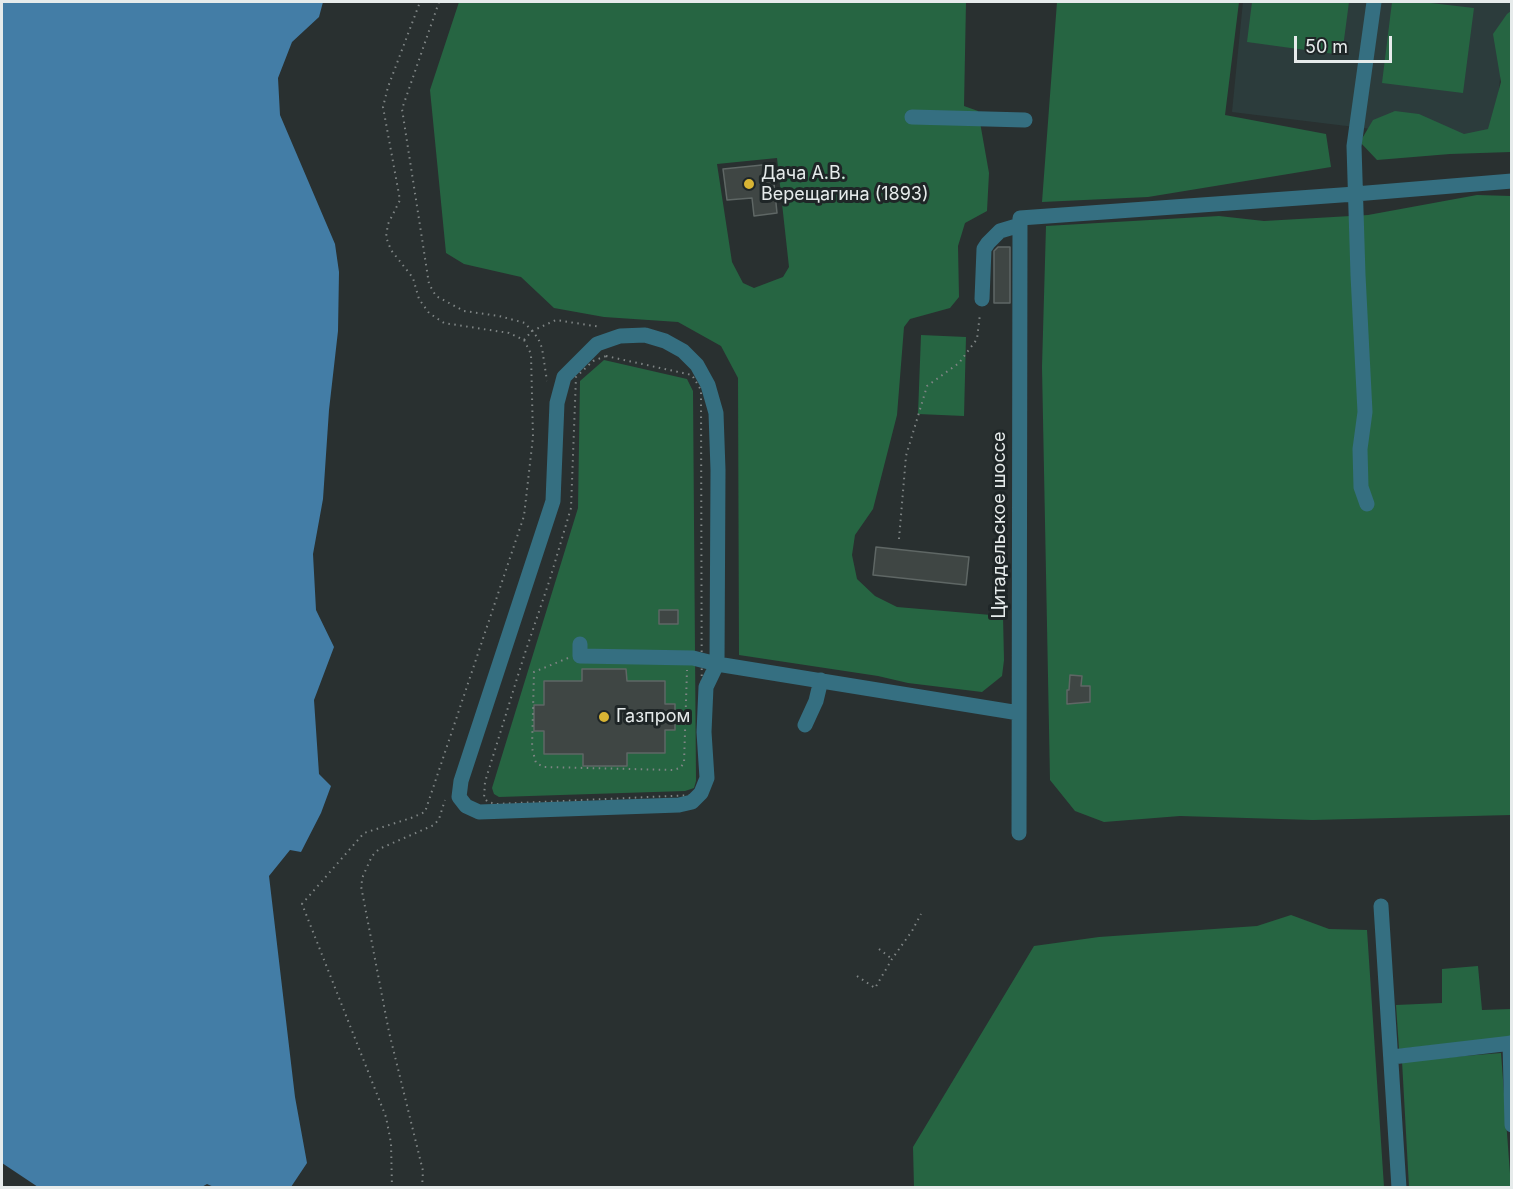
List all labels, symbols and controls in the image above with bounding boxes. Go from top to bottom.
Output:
scale bar [1297,24,1394,62]
text: 50 m [1305,36,1348,57]
place label: Дача А.В. Верещагина (1893) [761,163,929,206]
marker: Дача А.В. Верещагина (1893) [742,177,756,191]
street label: Цитадельское шоссе [989,432,1011,618]
place label: Газпром [616,706,690,728]
marker: Газпром [597,710,611,724]

